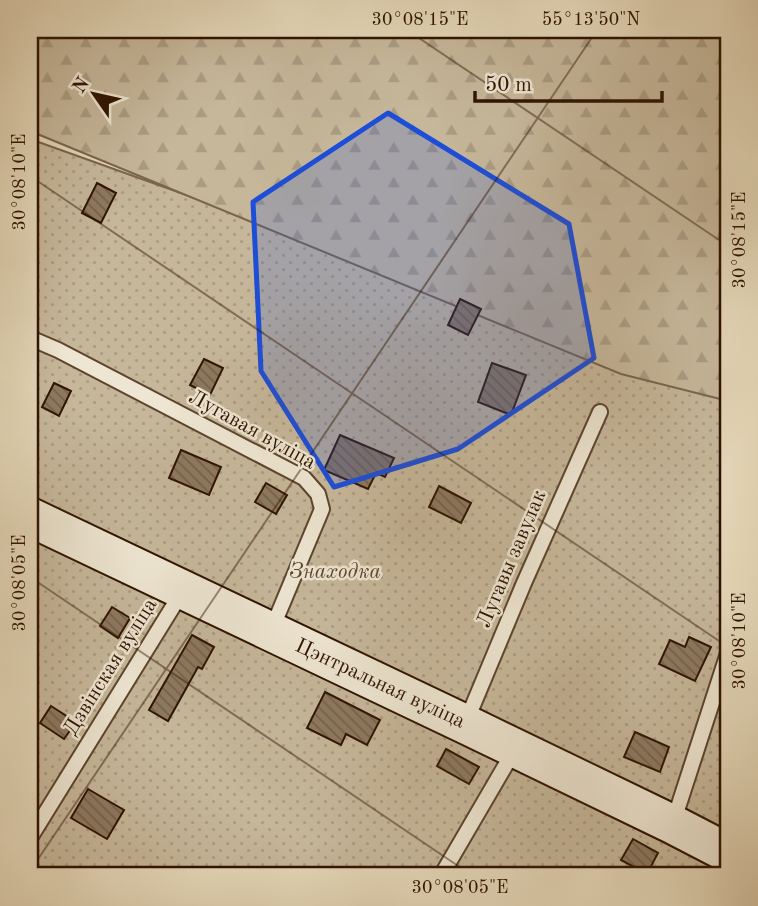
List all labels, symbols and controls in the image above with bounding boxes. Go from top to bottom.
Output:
text: 30°08'15"E [372,11,468,29]
text: 55°13'50"N [542,11,640,29]
north arrow [60,60,130,130]
scale bar [475,60,662,104]
text: N [70,74,94,97]
text: 50 m [485,75,532,96]
text: 30°08'10"E [11,134,29,230]
text: 30°08'15"E [731,192,749,288]
street label: Лугавая вуліца [185,386,319,474]
street label: Лугавы завулак [474,487,551,631]
text: 30°08'05"E [11,535,29,631]
park label: Знаходка [289,561,381,583]
text: 30°08'10"E [731,593,749,689]
street label: Дзвінская вуліца [61,595,161,739]
street label: Цэнтральная вуліца [292,635,468,733]
text: 30°08'05"E [412,879,508,897]

